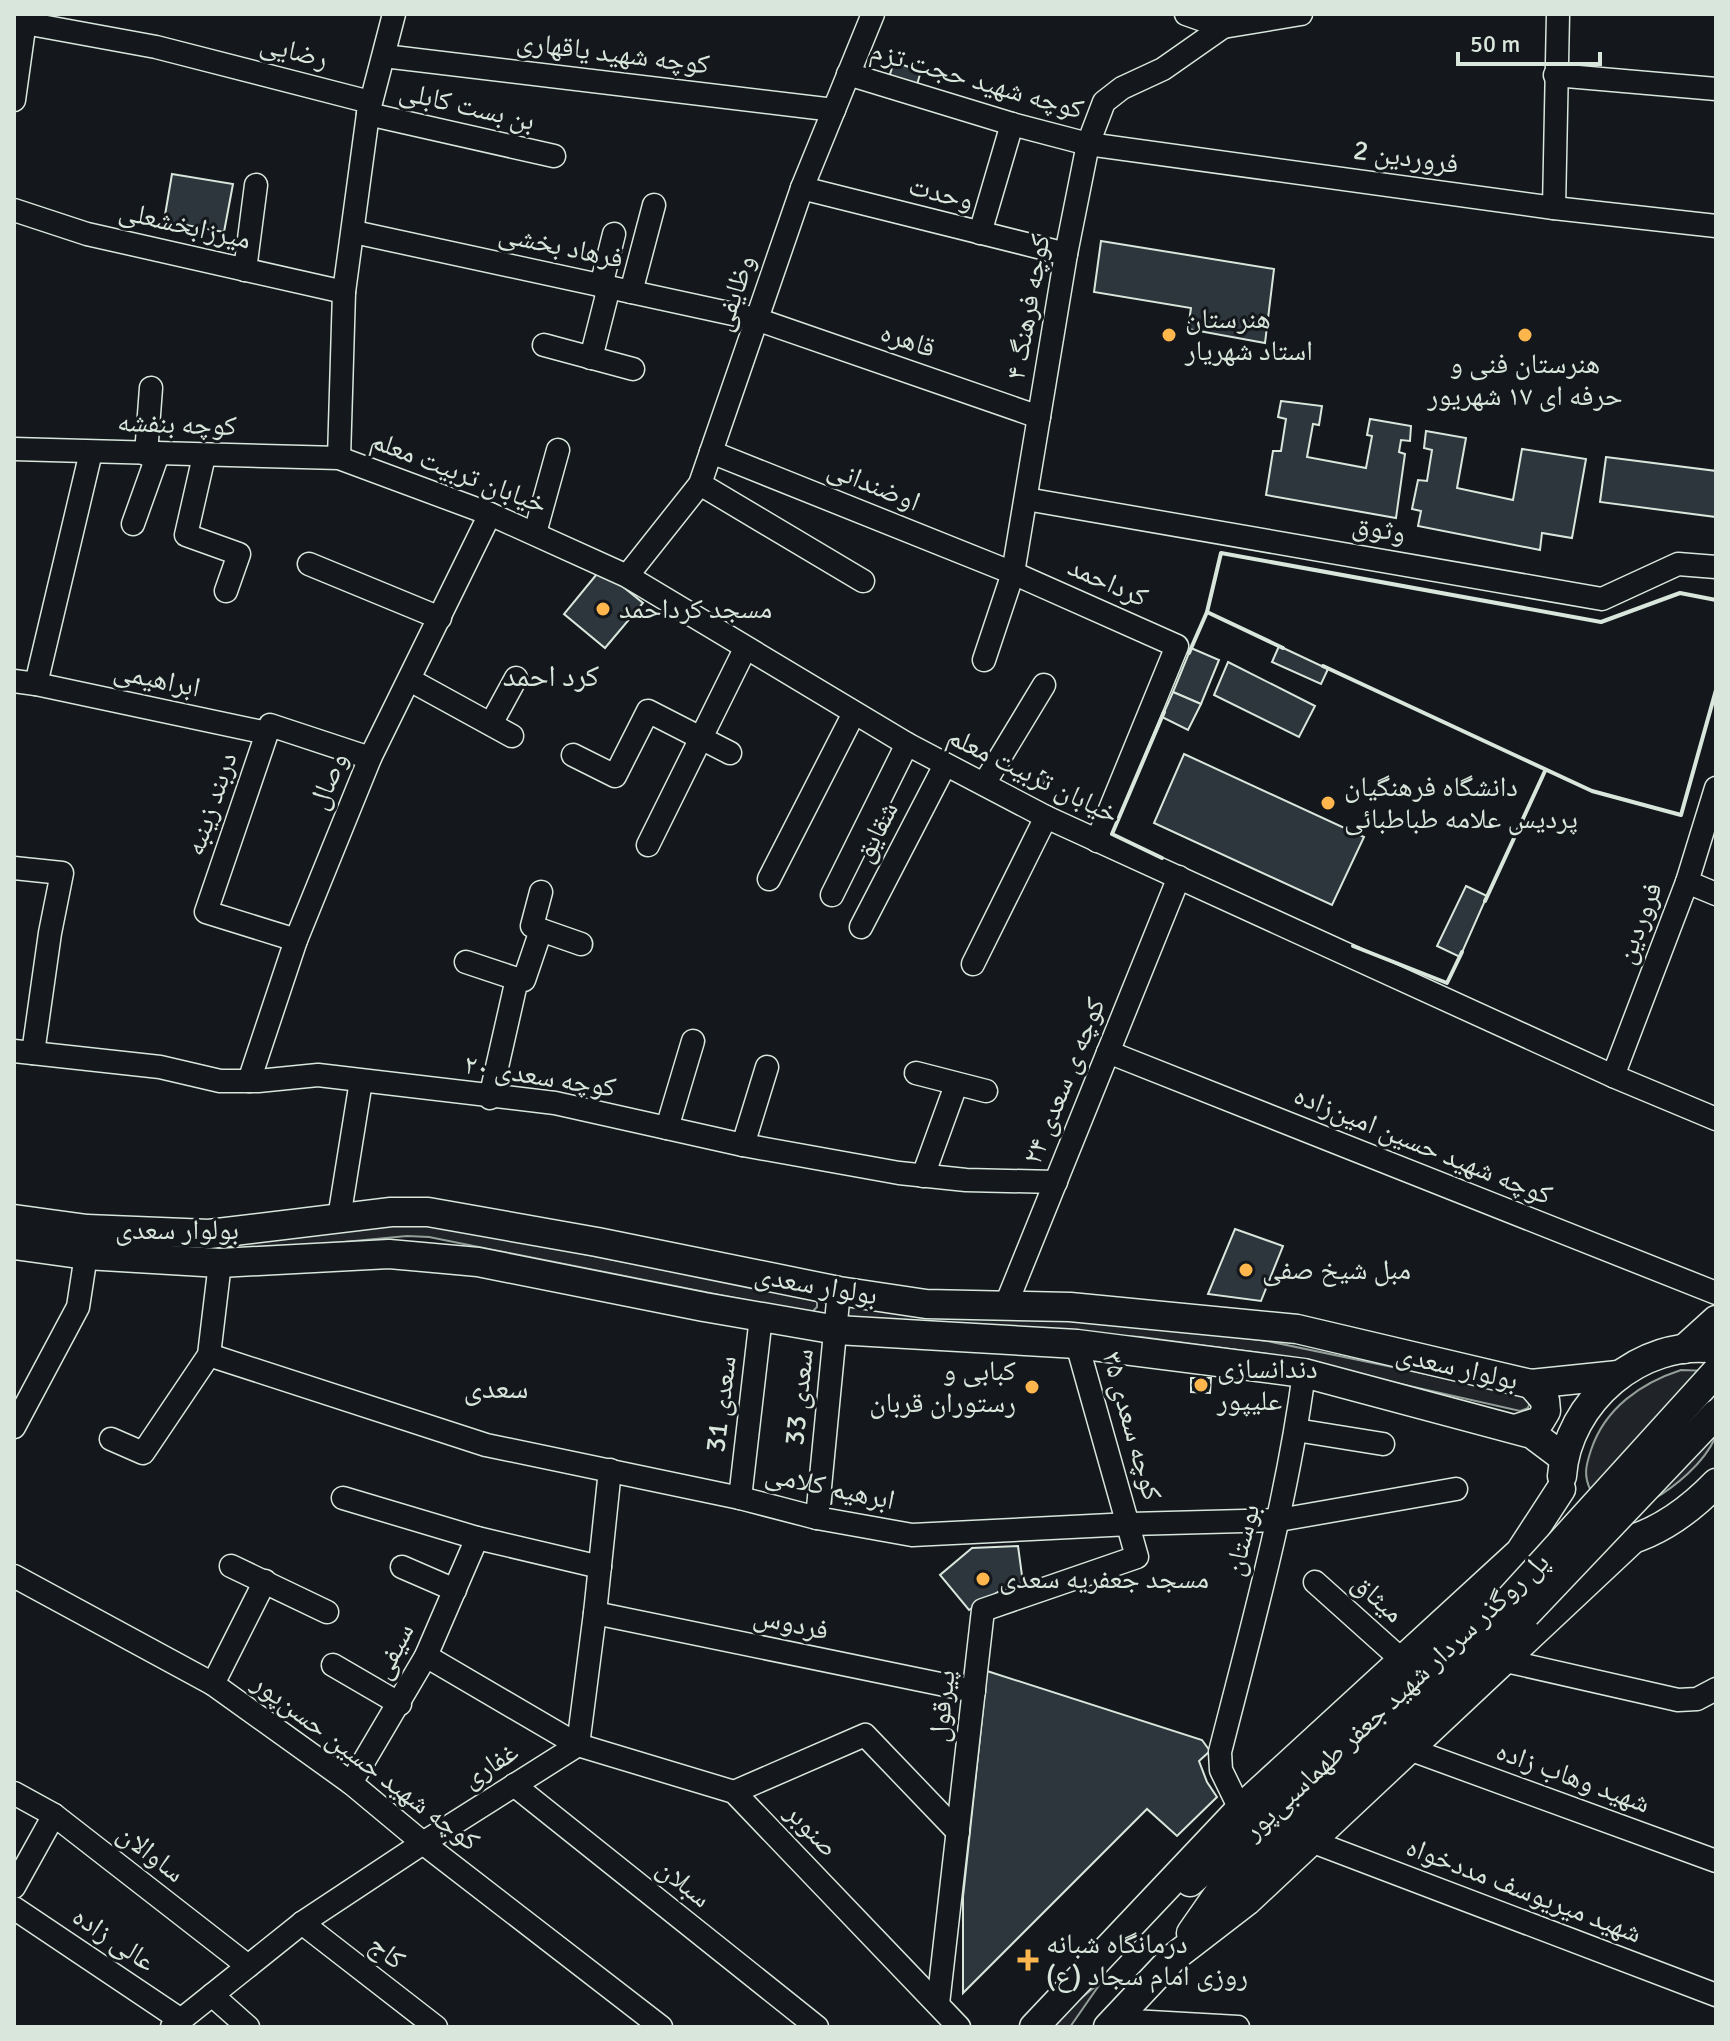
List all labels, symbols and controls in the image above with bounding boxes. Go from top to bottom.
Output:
scale bar [1458,16,1600,66]
street label: کوچه شهید یاقهاری [515,24,712,82]
street label: رضایی [257,26,331,76]
text: 50 m [1470,29,1520,59]
street label: کوچه شهید حجت تزم [866,33,1088,128]
street label: بن بست کابلی [396,74,538,138]
street label: فروردین 2 [1351,133,1461,181]
street label: وحدت [905,169,977,217]
street label: میرزابخشعلی [116,193,254,257]
street label: فرهاد بخشی [496,216,626,276]
street label: کوچه فرهنگ ۴ [998,231,1058,382]
street label: وظایفی [705,250,763,336]
place label: هنرستان استاد شهریار [1184,302,1313,368]
street label: قاهره [876,315,940,365]
marker: هنرستان استاد شهریار [1160,326,1178,344]
marker: هنرستان فنی و حرفه ای ۱۷ شهریور [1516,326,1534,344]
place label: هنرستان فنی و حرفه ای ۱۷ شهریور [1426,347,1623,413]
street label: کوچه بنفشه [117,405,238,443]
street label: خیابان تربیت معلم [366,423,552,522]
street label: اوضندانی [823,451,925,519]
street label: وثوق [1349,508,1409,550]
street label: کرداحمد [1063,549,1154,615]
place label: مسجد کرداحمد [619,592,772,626]
marker: مسجد کرداحمد [594,600,612,618]
street label: ابراهیمی [111,653,203,705]
district label: کرد احمد [503,658,599,695]
street label: خیابان تربیت معلم [941,719,1124,832]
street label: وصال [301,747,355,815]
street label: دربند زینبه [177,748,245,860]
place label: دانشگاه فرهنگیان پردیس علامه طباطبائی [1344,770,1578,836]
marker: دانشگاه فرهنگیان پردیس علامه طباطبائی [1319,794,1337,812]
street label: شقایق [846,796,906,868]
street label: فروردین [1608,877,1670,969]
street label: کوچه ی سعدی ۲۴ [1015,992,1113,1169]
street label: کوچه سعدی ۲۰ [462,1047,619,1105]
street label: کوچه شهید حسین امین‌زاده [1289,1078,1557,1212]
street label: بولوار سعدی [115,1213,239,1247]
place label: مبل شیخ صفی [1262,1253,1411,1287]
street label: بولوار سعدی [752,1257,880,1313]
marker: مبل شیخ صفی [1237,1261,1255,1279]
street label: بولوار سعدی [1393,1336,1521,1398]
street label: سعدی 33 [777,1347,821,1447]
street label: کوچه سعدی ۳۵ [1095,1348,1170,1505]
place label: دندانسازی علیپور [1216,1352,1318,1418]
street label: سعدی 31 [698,1354,744,1454]
place label: کبابی و رستوران قربان [869,1354,1016,1420]
district label: سعدی [464,1370,528,1407]
marker: دندانسازی علیپور [1192,1376,1210,1394]
marker: کبابی و رستوران قربان [1023,1378,1041,1396]
street label: ابرهیم کلامی [762,1457,898,1518]
street label: بوستان [1217,1501,1267,1579]
street label: پل روگذر سردار شهید جعفر طهماسبی‌پور [1235,1545,1556,1848]
place label: مسجد جعفریه سعدی [999,1562,1209,1596]
street label: میثاق [1345,1566,1411,1630]
marker: مسجد جعفریه سعدی [974,1570,992,1588]
street label: فردوس [750,1598,832,1648]
street label: سیفی [365,1617,421,1685]
street label: کوچه شهید حسین حسن‌پور [245,1665,486,1859]
street label: پیرقول [921,1668,963,1744]
street label: شهید وهاب زاده [1491,1733,1655,1821]
street label: غفاری [455,1735,525,1795]
street label: صنوبر [777,1795,846,1864]
street label: ساوالان [111,1816,191,1890]
street label: شهید میریوسف مددخواه [1401,1829,1647,1951]
street label: سبلان [650,1851,718,1915]
street label: عالی زاده [66,1899,162,1979]
street label: کاج [362,1927,412,1977]
place label: درمانگاه شبانه روزی امام سجاد (ع) [1046,1927,1248,1994]
marker: درمانگاه شبانه روزی امام سجاد (ع) [1017,1949,1039,1971]

